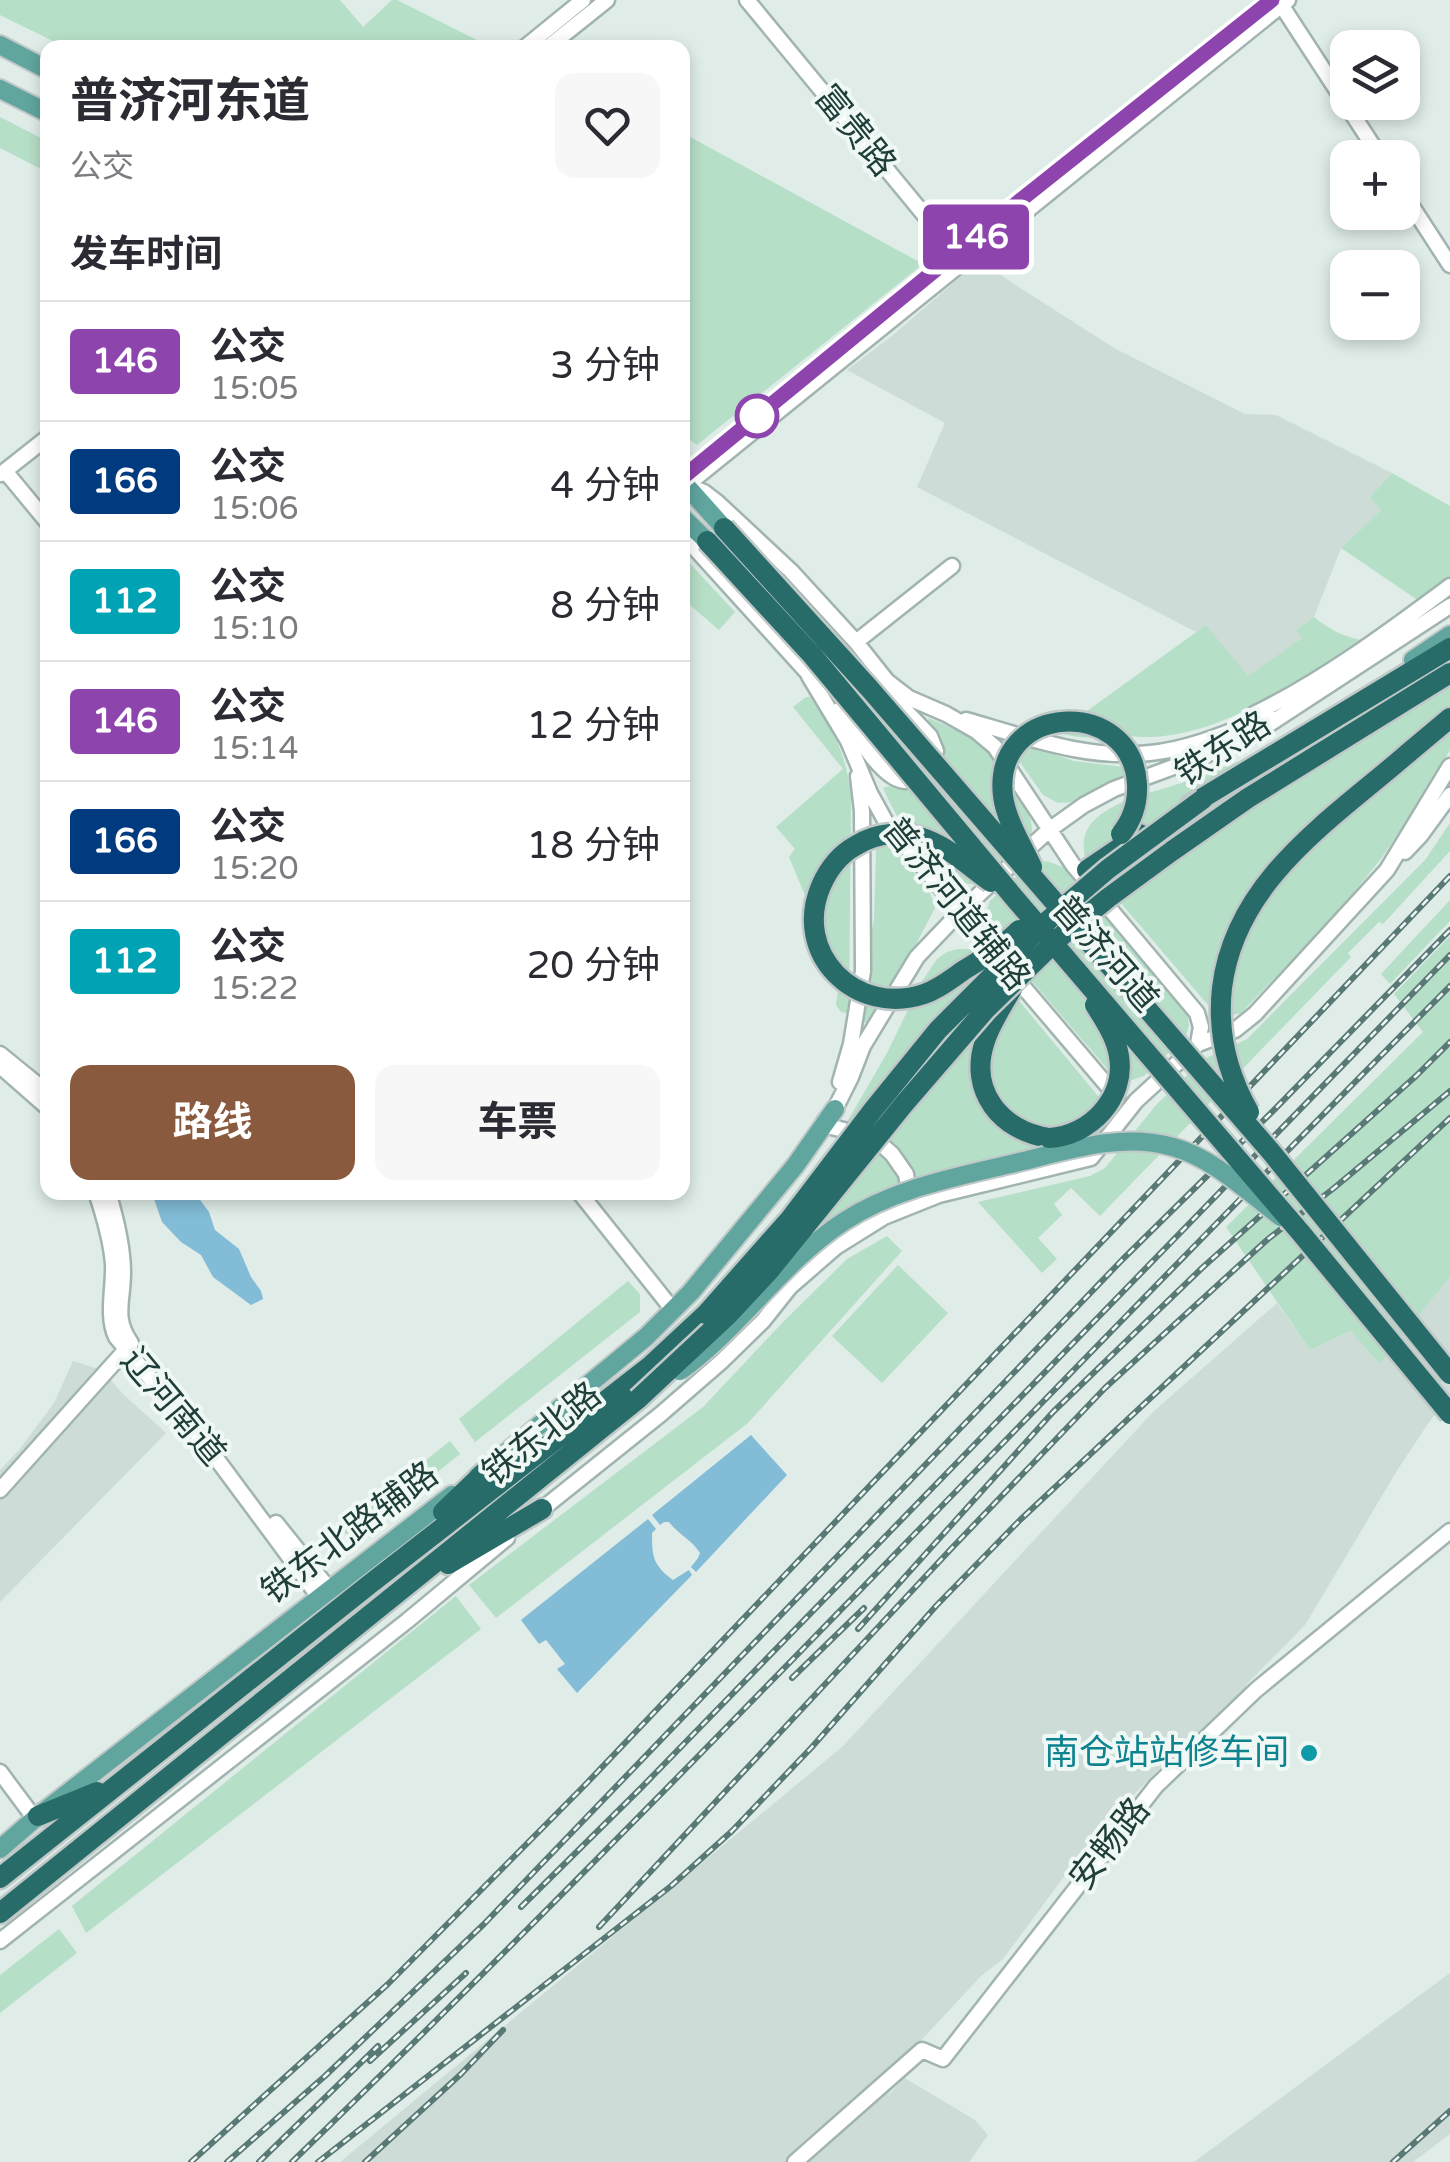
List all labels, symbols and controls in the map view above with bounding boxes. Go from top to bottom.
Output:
map controls [1330,30,1420,340]
button: layers [1330,30,1420,120]
text: 普济河东道 [70,73,310,131]
button: heart [555,73,660,178]
street label: 富贵路 [806,77,904,185]
button: + [1330,140,1420,230]
text: 公交 [70,148,134,186]
line badge: 146 [918,204,1034,270]
text: 146 [943,216,1009,258]
text: 发车时间 [70,232,222,278]
button: − [1330,250,1420,340]
text: 公交 [210,324,286,370]
text: 146 [92,340,158,382]
text: 3 分钟 [550,343,660,389]
text: 15:05 [210,370,299,408]
unlabelled marker [736,395,778,437]
text: 公交 [210,444,286,490]
text: 166 [92,460,158,502]
text: 4 分钟 [550,463,660,509]
text: 15:06 [210,490,299,528]
text: 公交 [210,564,286,610]
text: 112 [92,580,158,622]
text: 8 分钟 [550,583,660,629]
text: 15:10 [210,610,299,648]
text: 公交 [210,684,286,730]
text: 146 [92,700,158,742]
text: 12 分钟 [526,703,660,749]
street label: 铁东路 [1168,703,1278,795]
text: 15:14 [210,730,299,768]
text: 公交 [210,804,286,850]
street label: 普济河道辅路 [874,809,1038,999]
text: 166 [92,820,158,862]
text: 18 分钟 [526,823,660,869]
text: 15:20 [210,850,299,888]
street label: 普济河道 [1043,887,1167,1021]
text: 公交 [210,924,286,970]
text: 112 [92,940,158,982]
text: 20 分钟 [526,943,660,989]
text: 15:22 [210,970,299,1008]
button: 路线 [70,1065,355,1180]
button: 车票 [375,1065,660,1180]
street label: 辽河南道 [112,1340,234,1474]
street label: 铁东北路 [474,1374,610,1494]
street label: 铁东北路辅路 [253,1453,447,1613]
place label: 南仓站站修车间 [1044,1732,1289,1774]
marker: 南仓站站修车间 [1298,1742,1320,1764]
street label: 安畅路 [1061,1790,1159,1898]

